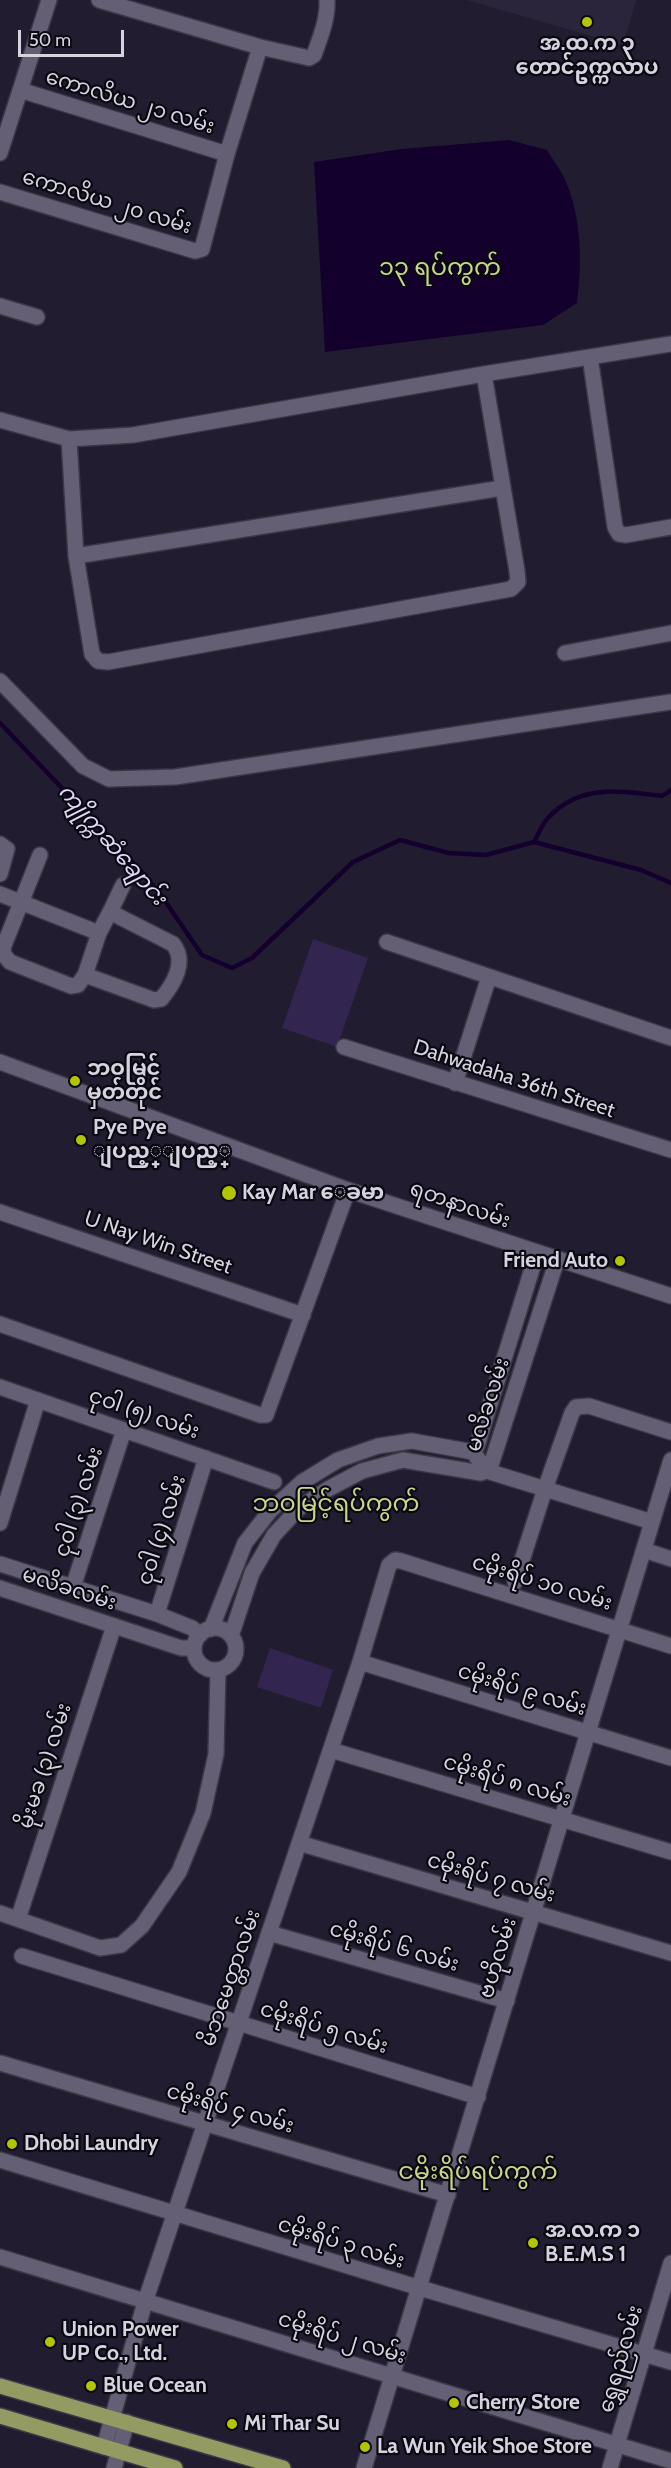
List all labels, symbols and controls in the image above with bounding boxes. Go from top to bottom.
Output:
marker: အ.ထ.က ၃ တောင်ဥက္ကလာပ [580,15,594,29]
scale bar [21,18,128,56]
text: 50 m [29,29,71,51]
place label: အ.ထ.က ၃ တောင်ဥက္ကလာပ [516,31,658,81]
street label: ကောလိယ ၂၁ လမ်း [43,64,217,140]
street label: ကောလိယ ၂၀ လမ်း [19,164,195,240]
district label: ၁၃ ရပ်ကွက် [379,254,501,282]
water label: ကျိုက္ကဆံချောင်း [52,779,172,911]
street label: Dahwadaha 36th Street [410,1035,618,1123]
place label: ဘဝမြင့် မှတ်တိုင် [87,1056,162,1106]
marker: ဘဝမြင့် မှတ်တိုင် [68,1074,82,1088]
place label: Pye Pye ျပည့္ျပည့္ [93,1115,231,1165]
marker: Pye Pye ျပည့္ျပည့္ [74,1133,88,1147]
street label: ရတနာလမ်း [406,1176,514,1234]
place label: Kay Mar ေခမာ [242,1180,384,1206]
marker: Kay Mar ေခမာ [220,1184,238,1202]
street label: U Nay Win Street [81,1206,235,1280]
place label: Friend Auto [503,1248,608,1274]
marker: Friend Auto [613,1254,627,1268]
street label: မလိခလမ်း [461,1355,515,1455]
street label: ငုဝါ (၅) လမ်း [85,1383,203,1445]
street label: ငုဝါ (၃) လမ်း [49,1444,109,1560]
street label: ငုဝါ (၄) လမ်း [132,1472,192,1588]
district label: ဘဝမြင့်ရပ်ကွက် [252,1490,420,1518]
street label: ငမိုးရိပ် ၁၀ လမ်း [469,1550,615,1616]
street label: မလိခလမ်း [19,1562,119,1616]
street label: ငမိုးရိပ် ၉ လမ်း [455,1658,589,1722]
street label: မိုးမခ (၃) လမ်း [13,1700,77,1832]
street label: ငမိုးရိပ် ၈ လမ်း [440,1750,574,1812]
street label: ငမိုးရိပ် ၇ လမ်း [424,1848,558,1908]
street label: မိဘမေတ္တာလမ်း [196,1906,266,2050]
street label: ဗဟိုလမ်း [474,1915,522,2001]
street label: ငမိုးရိပ် ၆ လမ်း [326,1916,462,1978]
street label: ငမိုးရိပ် ၅ လမ်း [257,1997,391,2059]
street label: ငမိုးရိပ် ၄ လမ်း [163,2079,297,2139]
place label: Dhobi Laundry [24,2131,159,2157]
marker: Dhobi Laundry [5,2137,19,2151]
district label: ငမိုးရိပ်ရပ်ကွက် [398,2158,558,2186]
street label: ငမိုးရိပ် ၃ လမ်း [275,2212,407,2274]
place label: အ.လ.က ၁ B.E.M.S 1 [545,2218,640,2268]
marker: အ.လ.က ၁ B.E.M.S 1 [526,2236,540,2250]
street label: ရွှေရည်လမ်း [594,2303,648,2415]
street label: ငမိုးရိပ် ၂ လမ်း [275,2307,409,2369]
place label: Union Power UP Co., Ltd. [62,2317,179,2367]
marker: Union Power UP Co., Ltd. [43,2335,57,2349]
place label: Blue Ocean [103,2373,207,2399]
marker: Blue Ocean [84,2379,98,2393]
place label: Cherry Store [466,2390,580,2416]
marker: Cherry Store [447,2396,461,2410]
place label: Mi Thar Su [244,2411,340,2437]
marker: Mi Thar Su [225,2417,239,2431]
place label: La Wun Yeik Shoe Store [377,2434,592,2460]
marker: La Wun Yeik Shoe Store [358,2440,372,2454]

